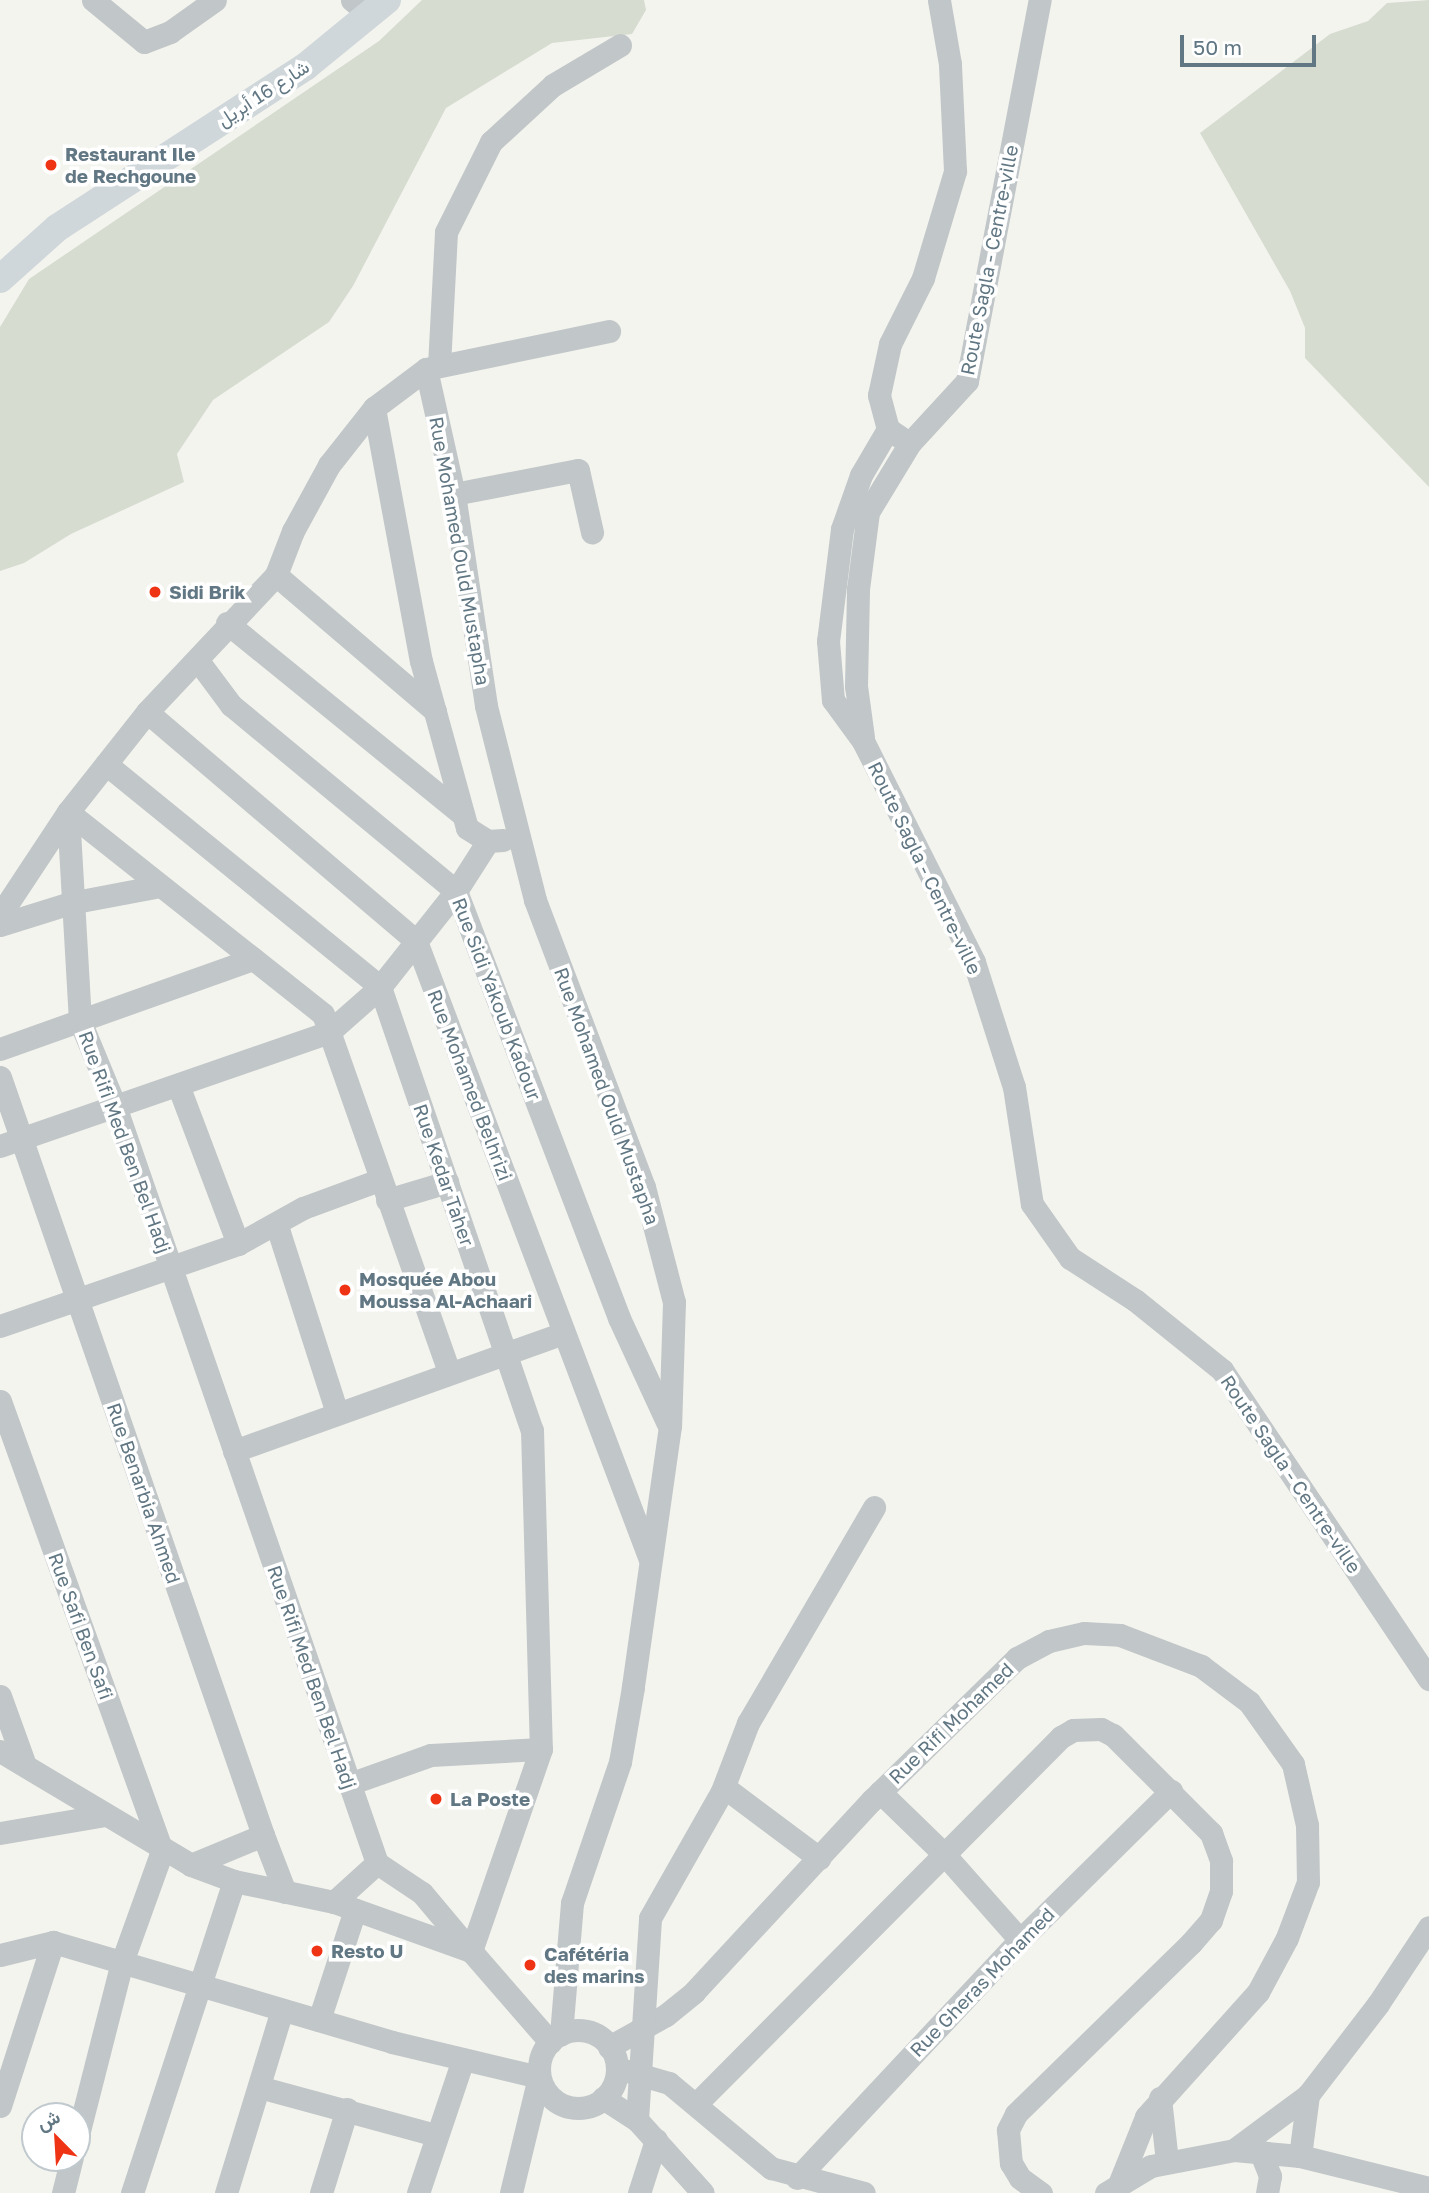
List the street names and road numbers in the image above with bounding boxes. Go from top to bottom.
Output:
street label: شارع 16 أبريل [213,55,313,131]
street label: Route Sagla - Centre-ville [955,143,1023,377]
street label: Rue Mohamed Ould Mustapha [425,415,495,687]
street label: Route Sagla - Centre-ville [863,758,987,978]
street label: Rue Sidi Yakoub Kadour [448,894,546,1104]
street label: Rue Mohamed Ould Mustapha [550,964,664,1228]
street label: Rue Mohamed Belhrizi [423,986,517,1184]
street label: Rue Rifi Med Ben Bel Hadj [74,1028,176,1256]
street label: Rue Kedar Taher [409,1101,479,1249]
street label: Route Sagla - Centre-ville [1216,1371,1366,1577]
street label: Rue Benarbia Ahmed [102,1400,186,1586]
street label: Rue Safi Ben Safi [44,1549,118,1703]
street label: Rue Rifi Med Ben Bel Hadj [263,1562,361,1792]
street label: Rue Rifi Mohamed [884,1658,1018,1788]
street label: Rue Gheras Mohamed [905,1903,1059,2061]

